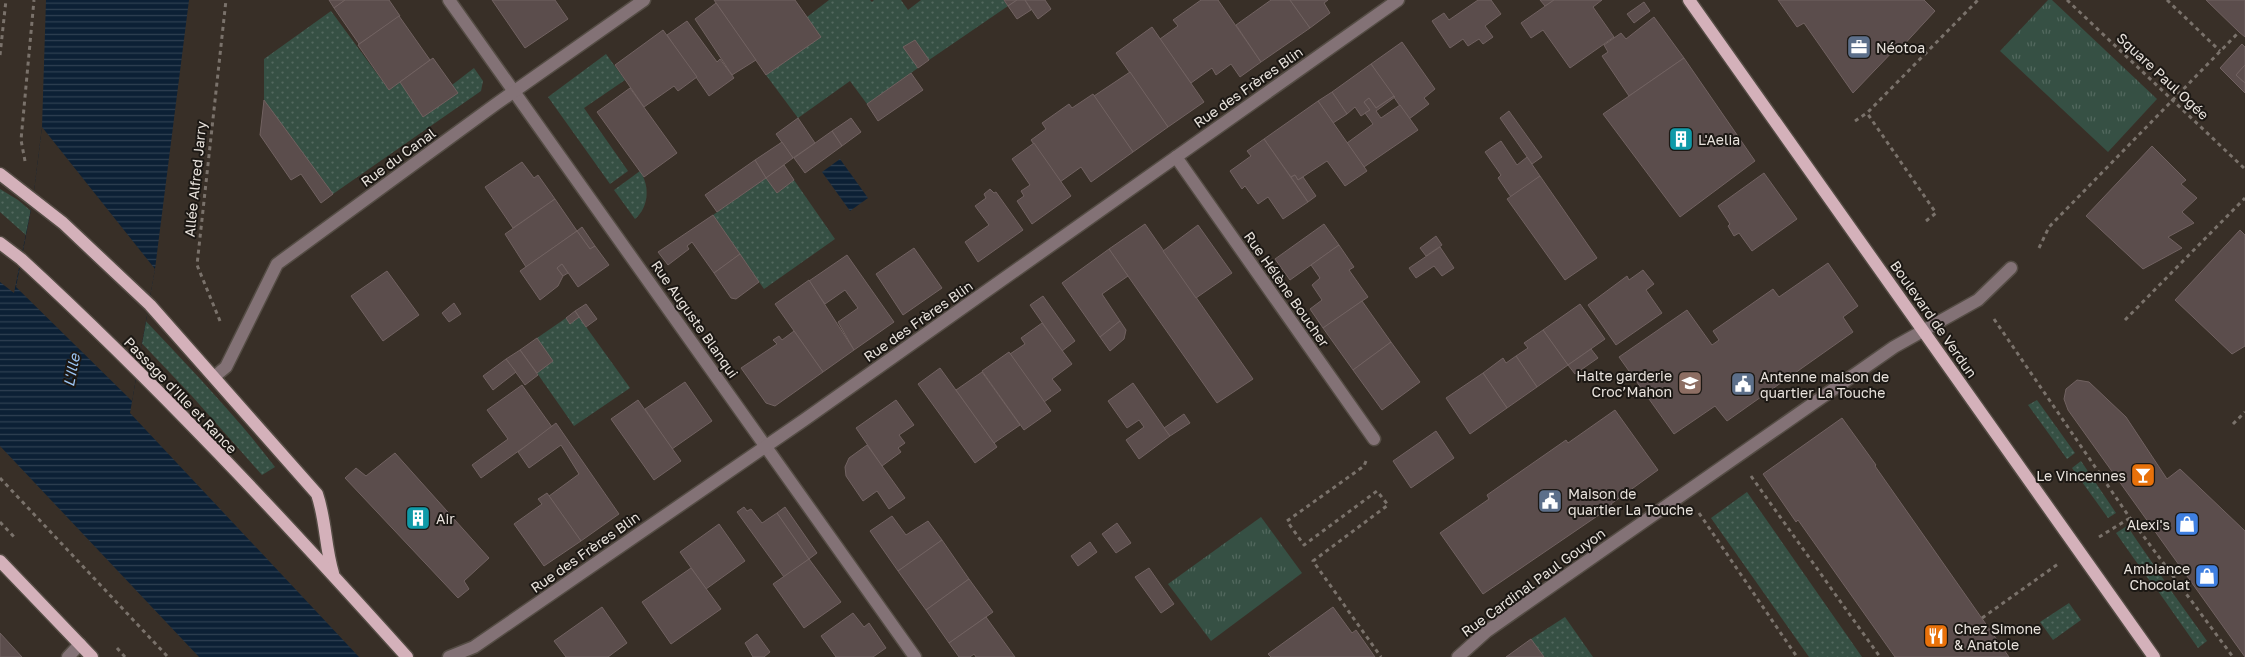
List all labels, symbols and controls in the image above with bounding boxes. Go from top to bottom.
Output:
street label: Square Paul Ogée [2114,29,2212,123]
office icon: Néotoa [1846,34,1872,60]
place label: Néotoa [1876,39,1925,56]
street label: Rue des Frères Blin [1190,43,1306,131]
street label: Allée Alfred Jarry [180,120,210,238]
street label: Rue du Canal [357,124,439,190]
building icon: L'Aelia [1668,126,1694,152]
place label: L'Aelia [1698,131,1740,148]
street label: Rue Hélène Boucher [1241,228,1334,350]
street label: Rue Auguste Blanqui [648,257,742,381]
street label: Boulevard de Verdun [1887,257,1981,381]
street label: Rue des Frères Blin [860,277,976,365]
street label: Passage d'Ille et Rance [121,333,241,457]
water label: L'Ille [59,351,83,388]
place label: Halte garderie Croc’Mahon [1576,367,1672,400]
place label: Antenne maison de quartier La Touche [1760,368,1889,401]
school or university icon: Halte garderie Croc’Mahon [1677,370,1703,396]
public building icon: Antenne maison de quartier La Touche [1730,371,1756,397]
bar icon: Le Vincennes [2130,462,2156,488]
place label: Le Vincennes [2036,467,2126,484]
place label: Maison de quartier La Touche [1568,485,1693,518]
public building icon: Maison de quartier La Touche [1537,488,1563,514]
building icon: Air [405,505,431,531]
street label: Rue des Frères Blin [527,508,643,596]
place label: Air [436,510,455,527]
shop icon: Alexi's [2174,511,2200,537]
place label: Alexi's [2127,516,2170,533]
street label: Rue Cardinal Paul Gouyon [1458,524,1608,640]
place label: Ambiance Chocolat [2124,560,2190,593]
shop icon: Ambiance Chocolat [2194,563,2220,589]
place label: Chez Simone & Anatole [1954,620,2041,653]
restaurant icon: Chez Simone & Anatole [1923,623,1949,649]

